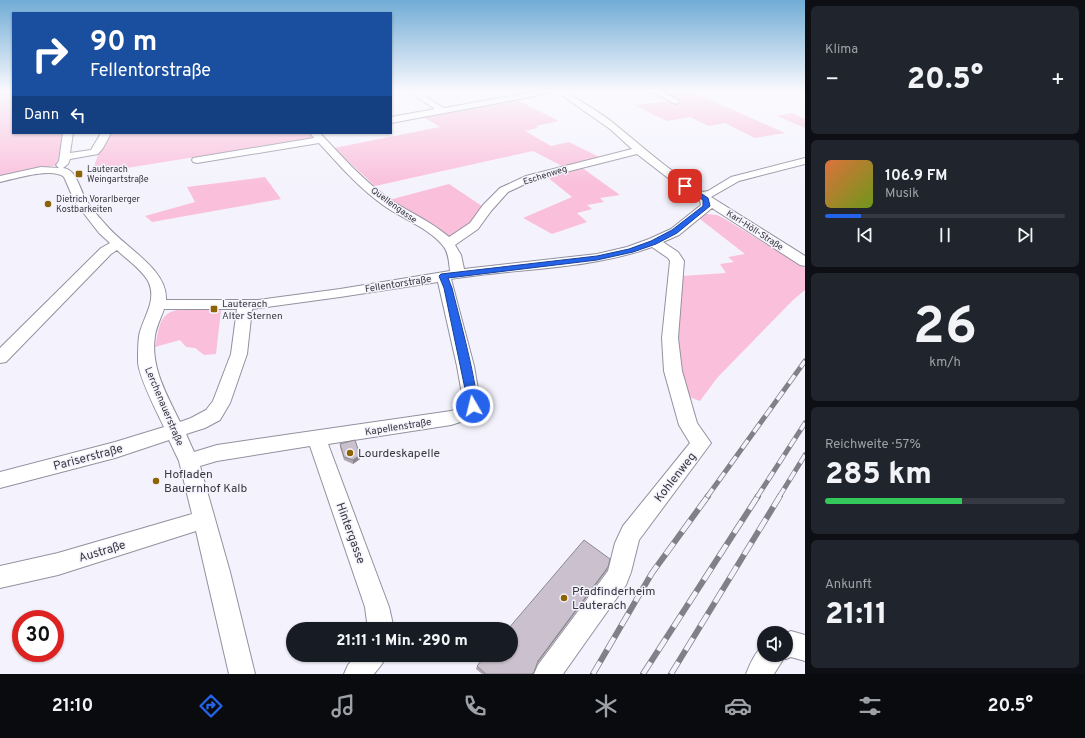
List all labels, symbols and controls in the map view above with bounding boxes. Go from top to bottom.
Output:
text: 90 m [90,25,157,61]
icon: right [24,28,76,80]
text: Klima [825,42,858,58]
text: Fellentorstraße [90,60,211,83]
text: 20.5° [907,62,983,99]
text: − [825,67,839,94]
text: + [1051,67,1065,94]
icon: left [67,104,89,126]
text: Dann [24,106,59,125]
street label: Eschenweg [522,163,568,188]
place label: Lauterach Weingartstraße [87,164,149,185]
text: 106.9 FM [885,167,947,186]
marker: Lauterach Weingartstraße [74,169,84,179]
pin [668,169,702,203]
icon: arrive [674,175,696,197]
street label: Quellengasse [368,185,419,226]
text: Musik [885,186,919,202]
place label: Dietrich Vorarlberger Kostbarkeiten [56,194,141,215]
marker: Dietrich Vorarlberger Kostbarkeiten [43,199,53,209]
street label: Karl-Höll-Straße [724,208,785,253]
icon: previous [854,224,876,246]
icon: pause [934,224,956,246]
icon: next [1014,224,1036,246]
street label: Fellentorstraße [364,273,432,296]
text: 26 [913,296,977,362]
place label: Lauterach Alter Sternen [222,298,283,323]
marker: Lauterach Alter Sternen [209,304,219,314]
text: km/h [929,355,961,371]
street label: Lerchenauerstraße [141,365,186,448]
position arrow [452,385,494,427]
street label: Kapellenstraße [364,416,432,439]
text: Reichweite · 57% [825,437,921,453]
street label: Pariserstraße [52,441,125,475]
place label: Lourdeskapelle [358,446,440,462]
marker: Lourdeskapelle [345,448,355,458]
street label: Kohlenweg [651,449,700,506]
text: 285 km [825,457,932,494]
place label: Hofladen Bauernhof Kalb [164,467,247,497]
marker: Hofladen Bauernhof Kalb [151,476,161,486]
street label: Hintergasse [332,500,369,566]
street label: Austraße [77,537,128,567]
text: Ankunft [825,577,872,593]
place label: Pfadfinderheim Lauterach [572,584,655,614]
marker: Pfadfinderheim Lauterach [559,593,569,603]
text: 21:11 [825,597,888,634]
speed limit sign: 30 [12,610,64,662]
map controls [757,626,793,662]
button: sound [757,626,793,662]
text: 21:11 · 1 Min. · 290 m [336,632,468,651]
icon: directions [197,692,225,720]
icon: music [329,692,357,720]
icon: phone [461,692,489,720]
icon: climate [592,692,620,720]
icon: car [724,692,752,720]
icon: filters [856,692,884,720]
text: 21:10 [52,695,93,718]
text: 20.5° [987,695,1033,718]

